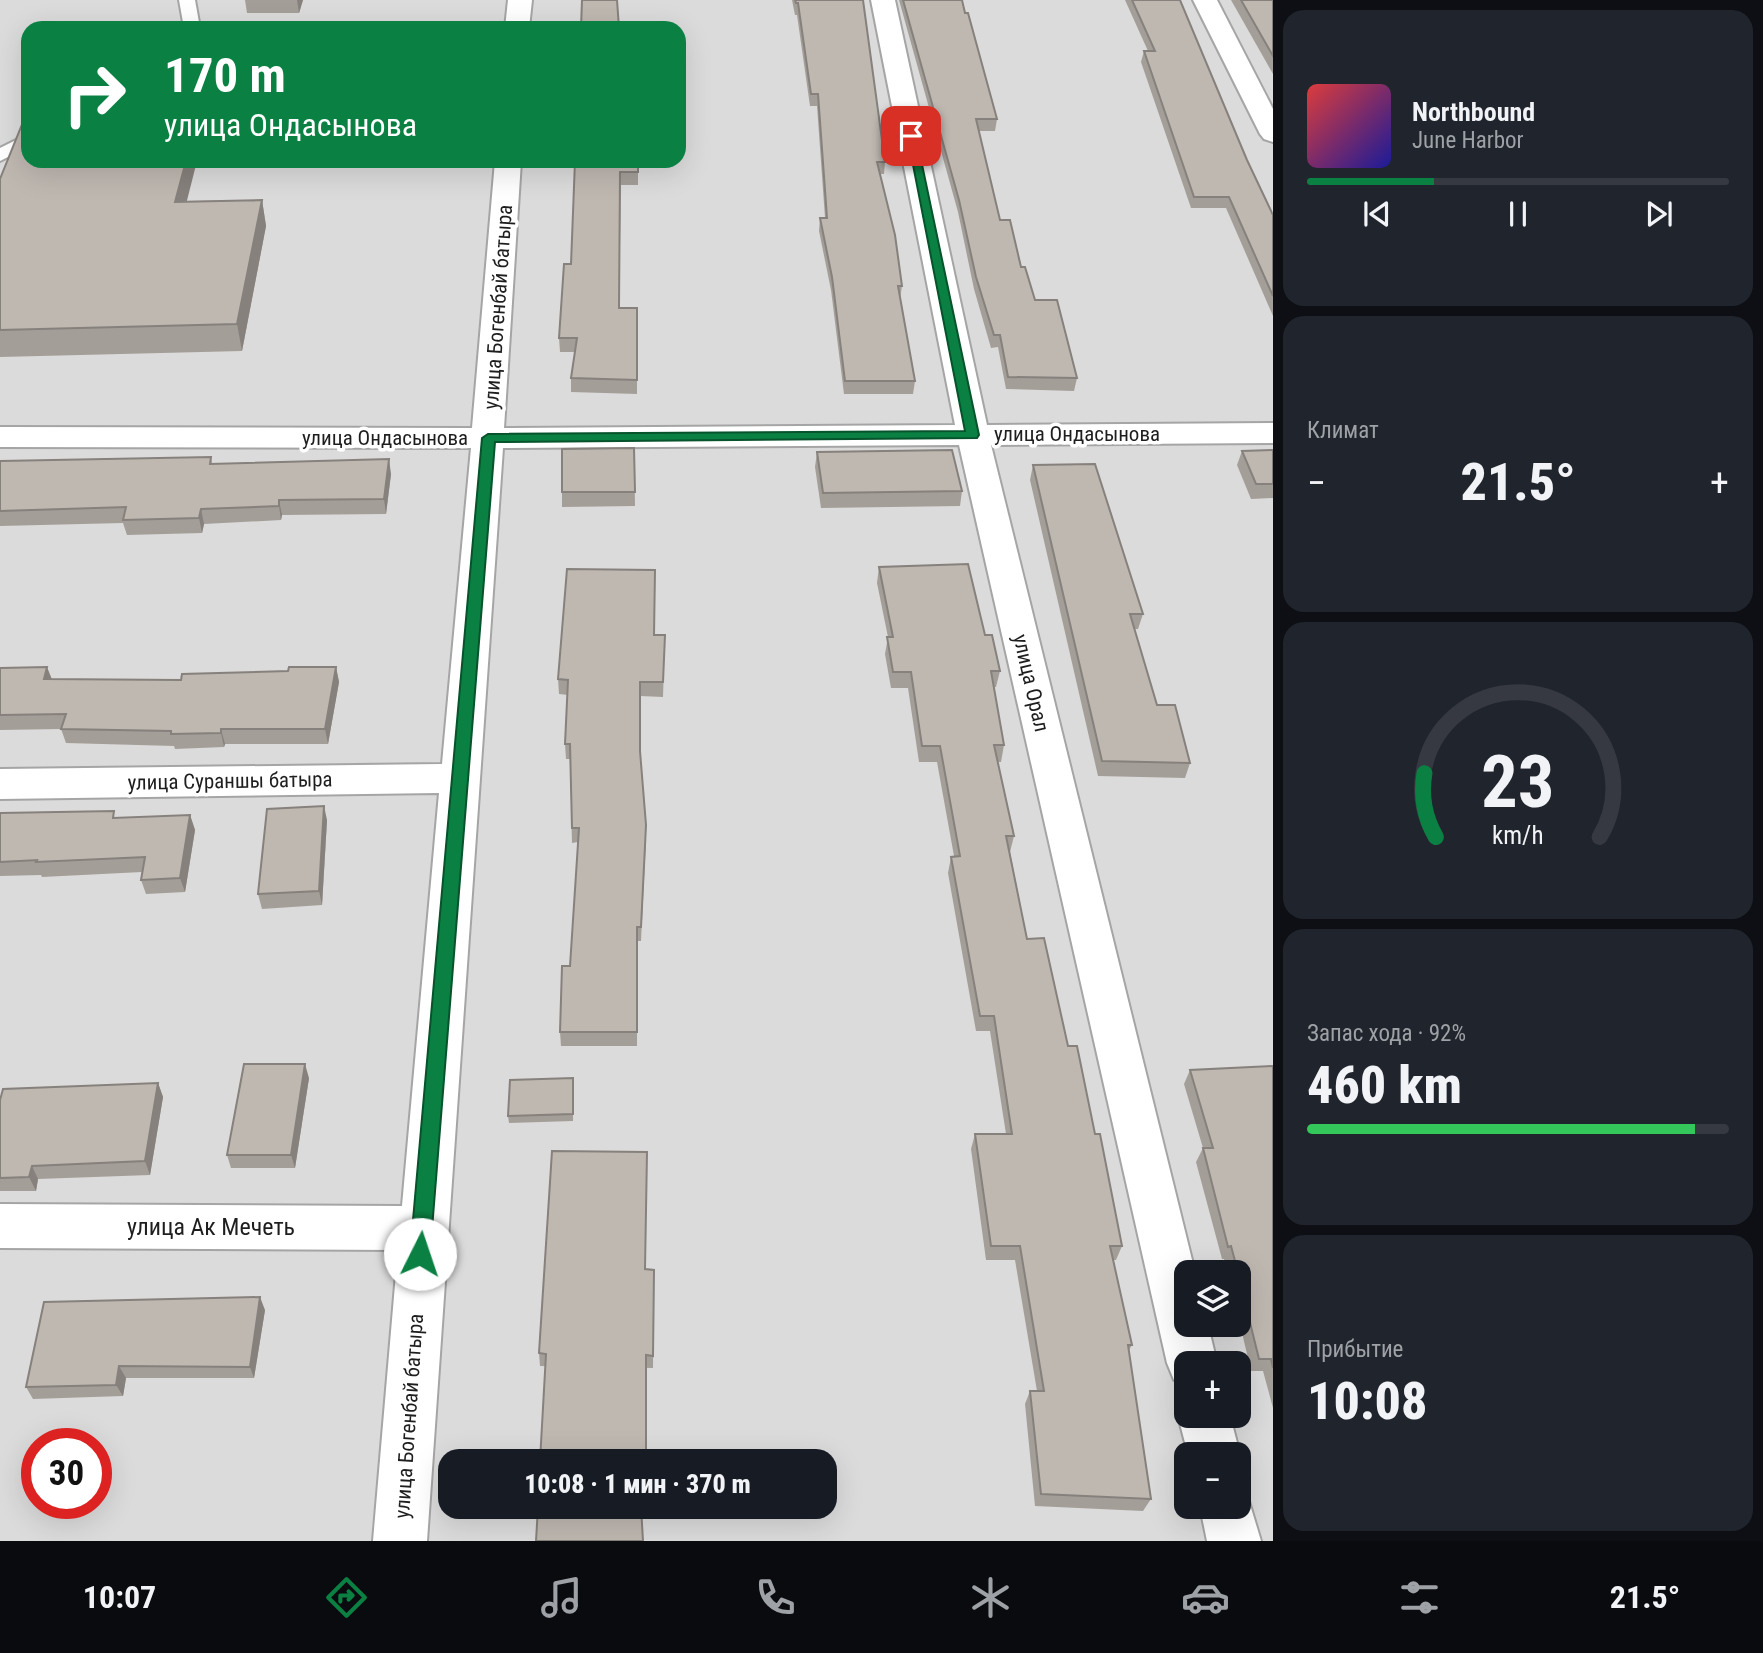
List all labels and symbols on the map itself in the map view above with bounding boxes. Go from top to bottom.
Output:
pin [881,106,941,166]
street label: улица Богенбай батыра [479,204,517,410]
street label: улица Ондасынова [994,422,1160,446]
street label: улица Ондасынова [302,426,468,450]
street label: улица Орал [1008,632,1054,734]
street label: улица Сураншы батыра [127,767,333,795]
street label: улица Ак Мечеть [127,1213,295,1241]
position arrow [383,1217,457,1291]
street label: улица Богенбай батыра [390,1313,428,1519]
speed limit sign: 30 [21,1428,112,1519]

